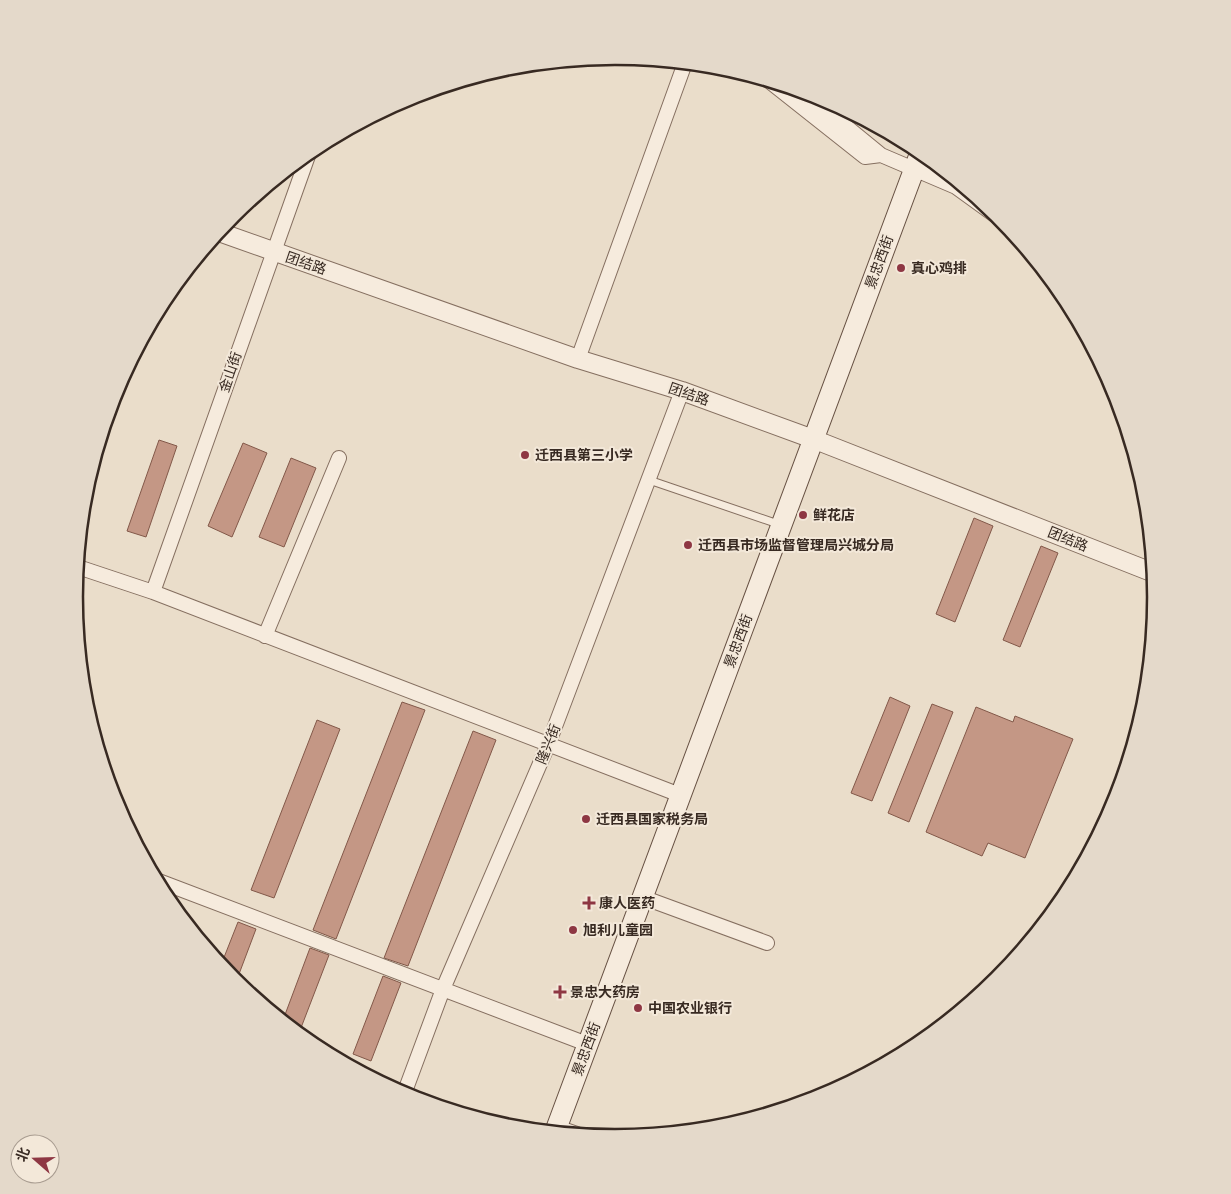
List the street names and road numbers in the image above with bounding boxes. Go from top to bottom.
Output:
street label: 景忠西街 [860,232,897,291]
street label: 团结路 [283,247,329,278]
street label: 金山街 [214,349,245,395]
street label: 团结路 [666,378,712,409]
street label: 团结路 [1045,522,1091,555]
street label: 景忠西街 [719,611,756,670]
street label: 隆兴街 [531,721,564,767]
street label: 景忠西街 [567,1019,604,1078]

